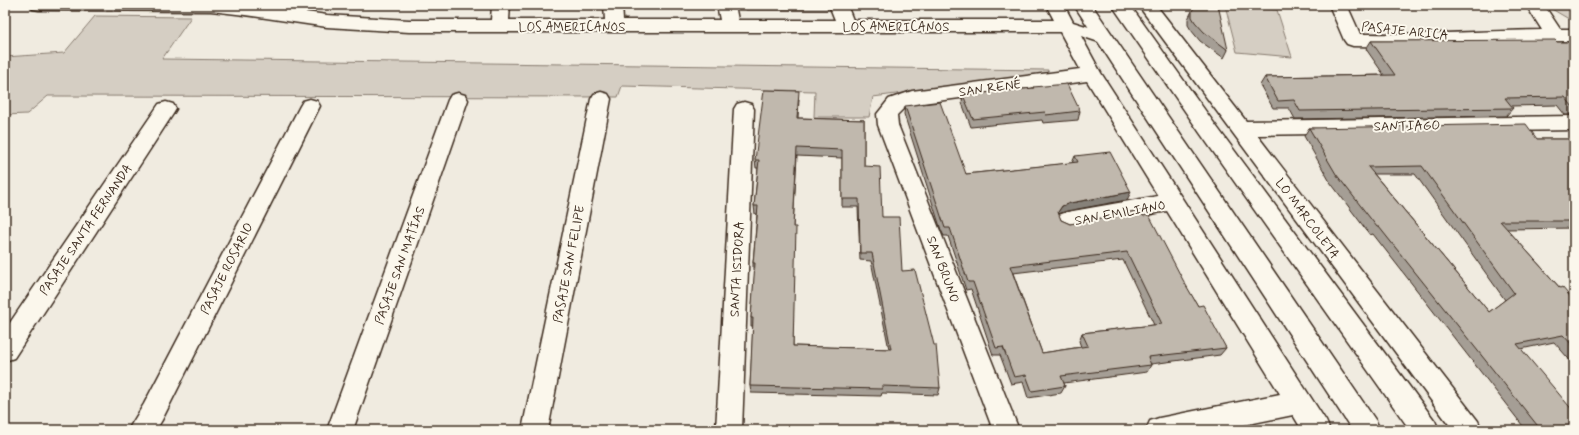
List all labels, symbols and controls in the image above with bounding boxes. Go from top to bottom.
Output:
street label: PASAJE ARICA [1360,18,1449,45]
street label: LOS AMERICANOS [518,19,626,36]
street label: LOS AMERICANOS [842,19,950,36]
street label: SAN RENÉ [958,75,1023,101]
street label: SANTIAGO [1374,117,1440,136]
street label: PASAJE SANTA FERNANDA [36,161,137,299]
street label: LO MARCOLETA [1271,175,1343,263]
street label: SAN EMILIANO [1074,197,1167,230]
street label: PASAJE SAN MATÍAS [370,204,430,327]
street label: PASAJE SAN FELIPE [550,204,589,325]
street label: PASAJE ROSARIO [197,220,258,317]
street label: SANTA ISIDORA [726,221,748,317]
street label: SAN BRUNO [922,234,963,305]

